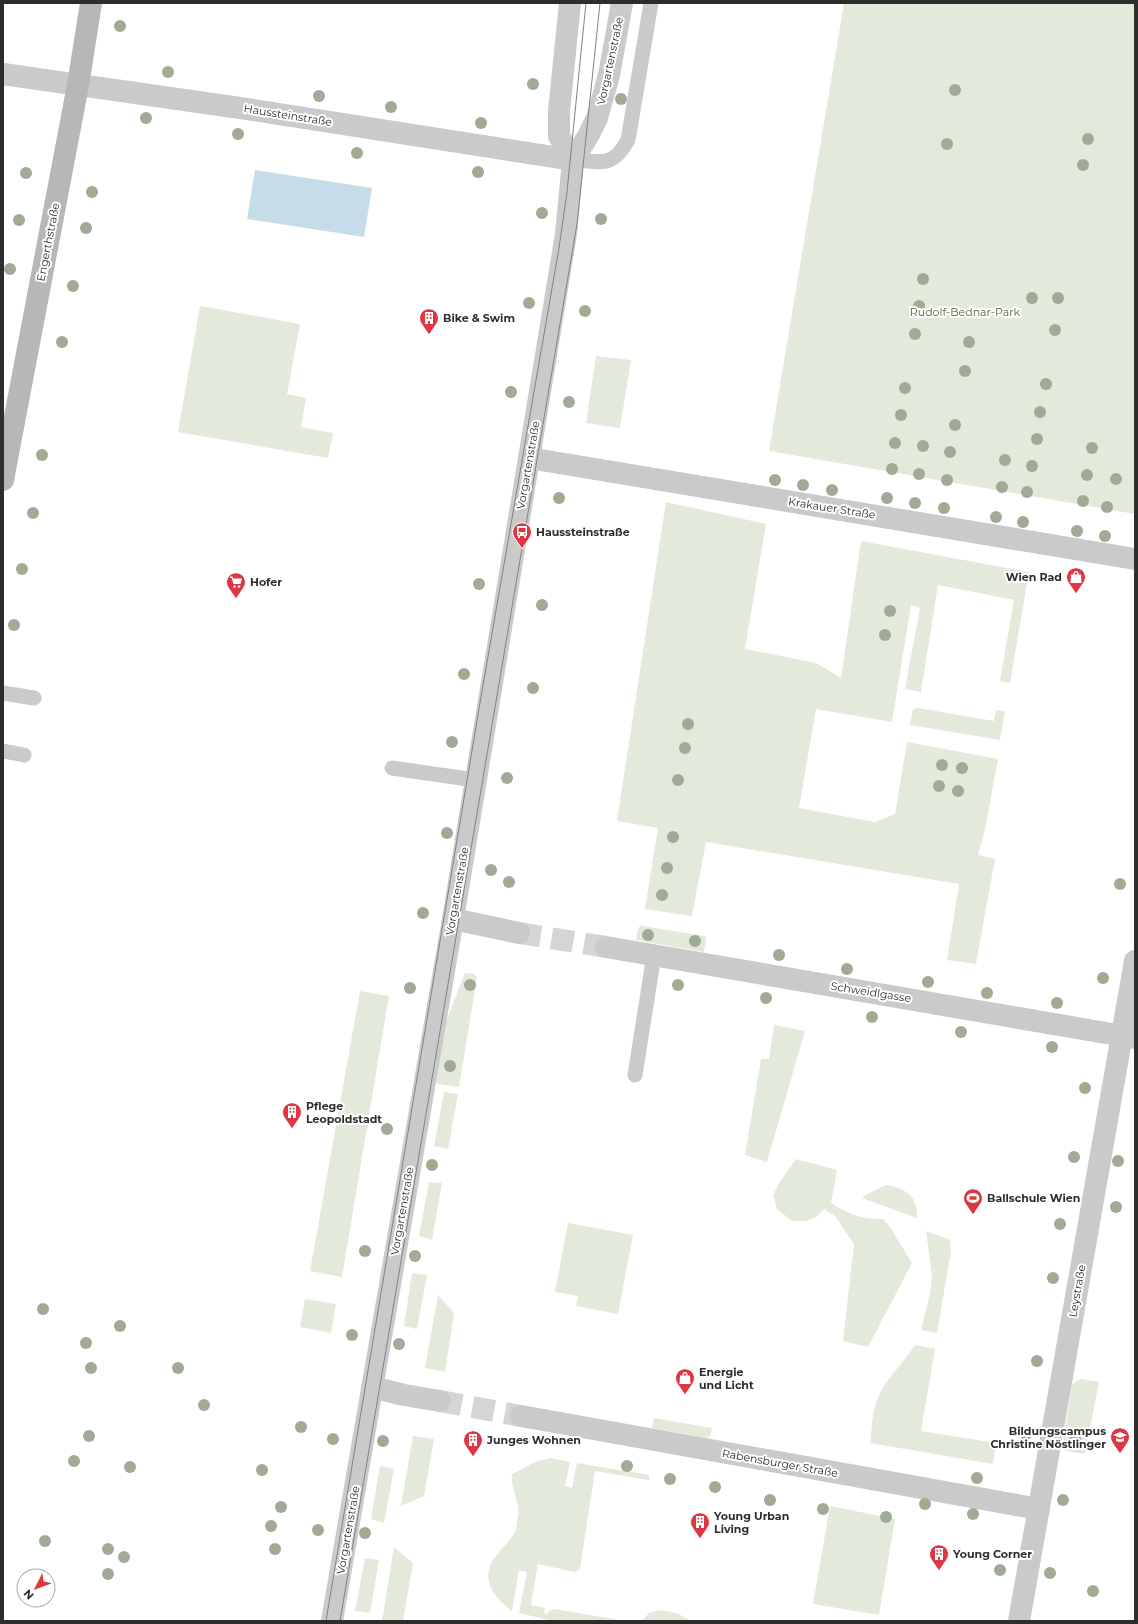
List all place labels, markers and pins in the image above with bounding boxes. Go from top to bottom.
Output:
building icon: Bike & Swim [418,307,440,335]
place label: Bike & Swim [443,311,515,325]
bus stop icon: Haussteinstraße [511,521,533,549]
place label: Haussteinstraße [536,525,630,539]
shop icon: Wien Rad [1065,566,1087,594]
place label: Wien Rad [1006,570,1062,584]
supermarket icon: Hofer [225,571,247,599]
place label: Hofer [250,575,282,589]
place label: Pflege Leopoldstadt [306,1099,382,1126]
building icon: Pflege Leopoldstadt [281,1101,303,1129]
sports icon: Ballschule Wien [962,1187,984,1215]
place label: Ballschule Wien [987,1191,1080,1205]
place label: Energie und Licht [699,1365,754,1392]
shop icon: Energie und Licht [674,1367,696,1395]
place label: Bildungscampus Christine Nöstlinger [990,1424,1106,1451]
school or university icon: Bildungscampus Christine Nöstlinger [1109,1426,1131,1454]
building icon: Junges Wohnen [462,1429,484,1457]
place label: Junges Wohnen [486,1433,581,1447]
place label: Young Urban Living [713,1509,789,1536]
building icon: Young Urban Living [689,1511,711,1539]
building icon: Young Corner [928,1543,950,1571]
place label: Young Corner [952,1547,1032,1561]

